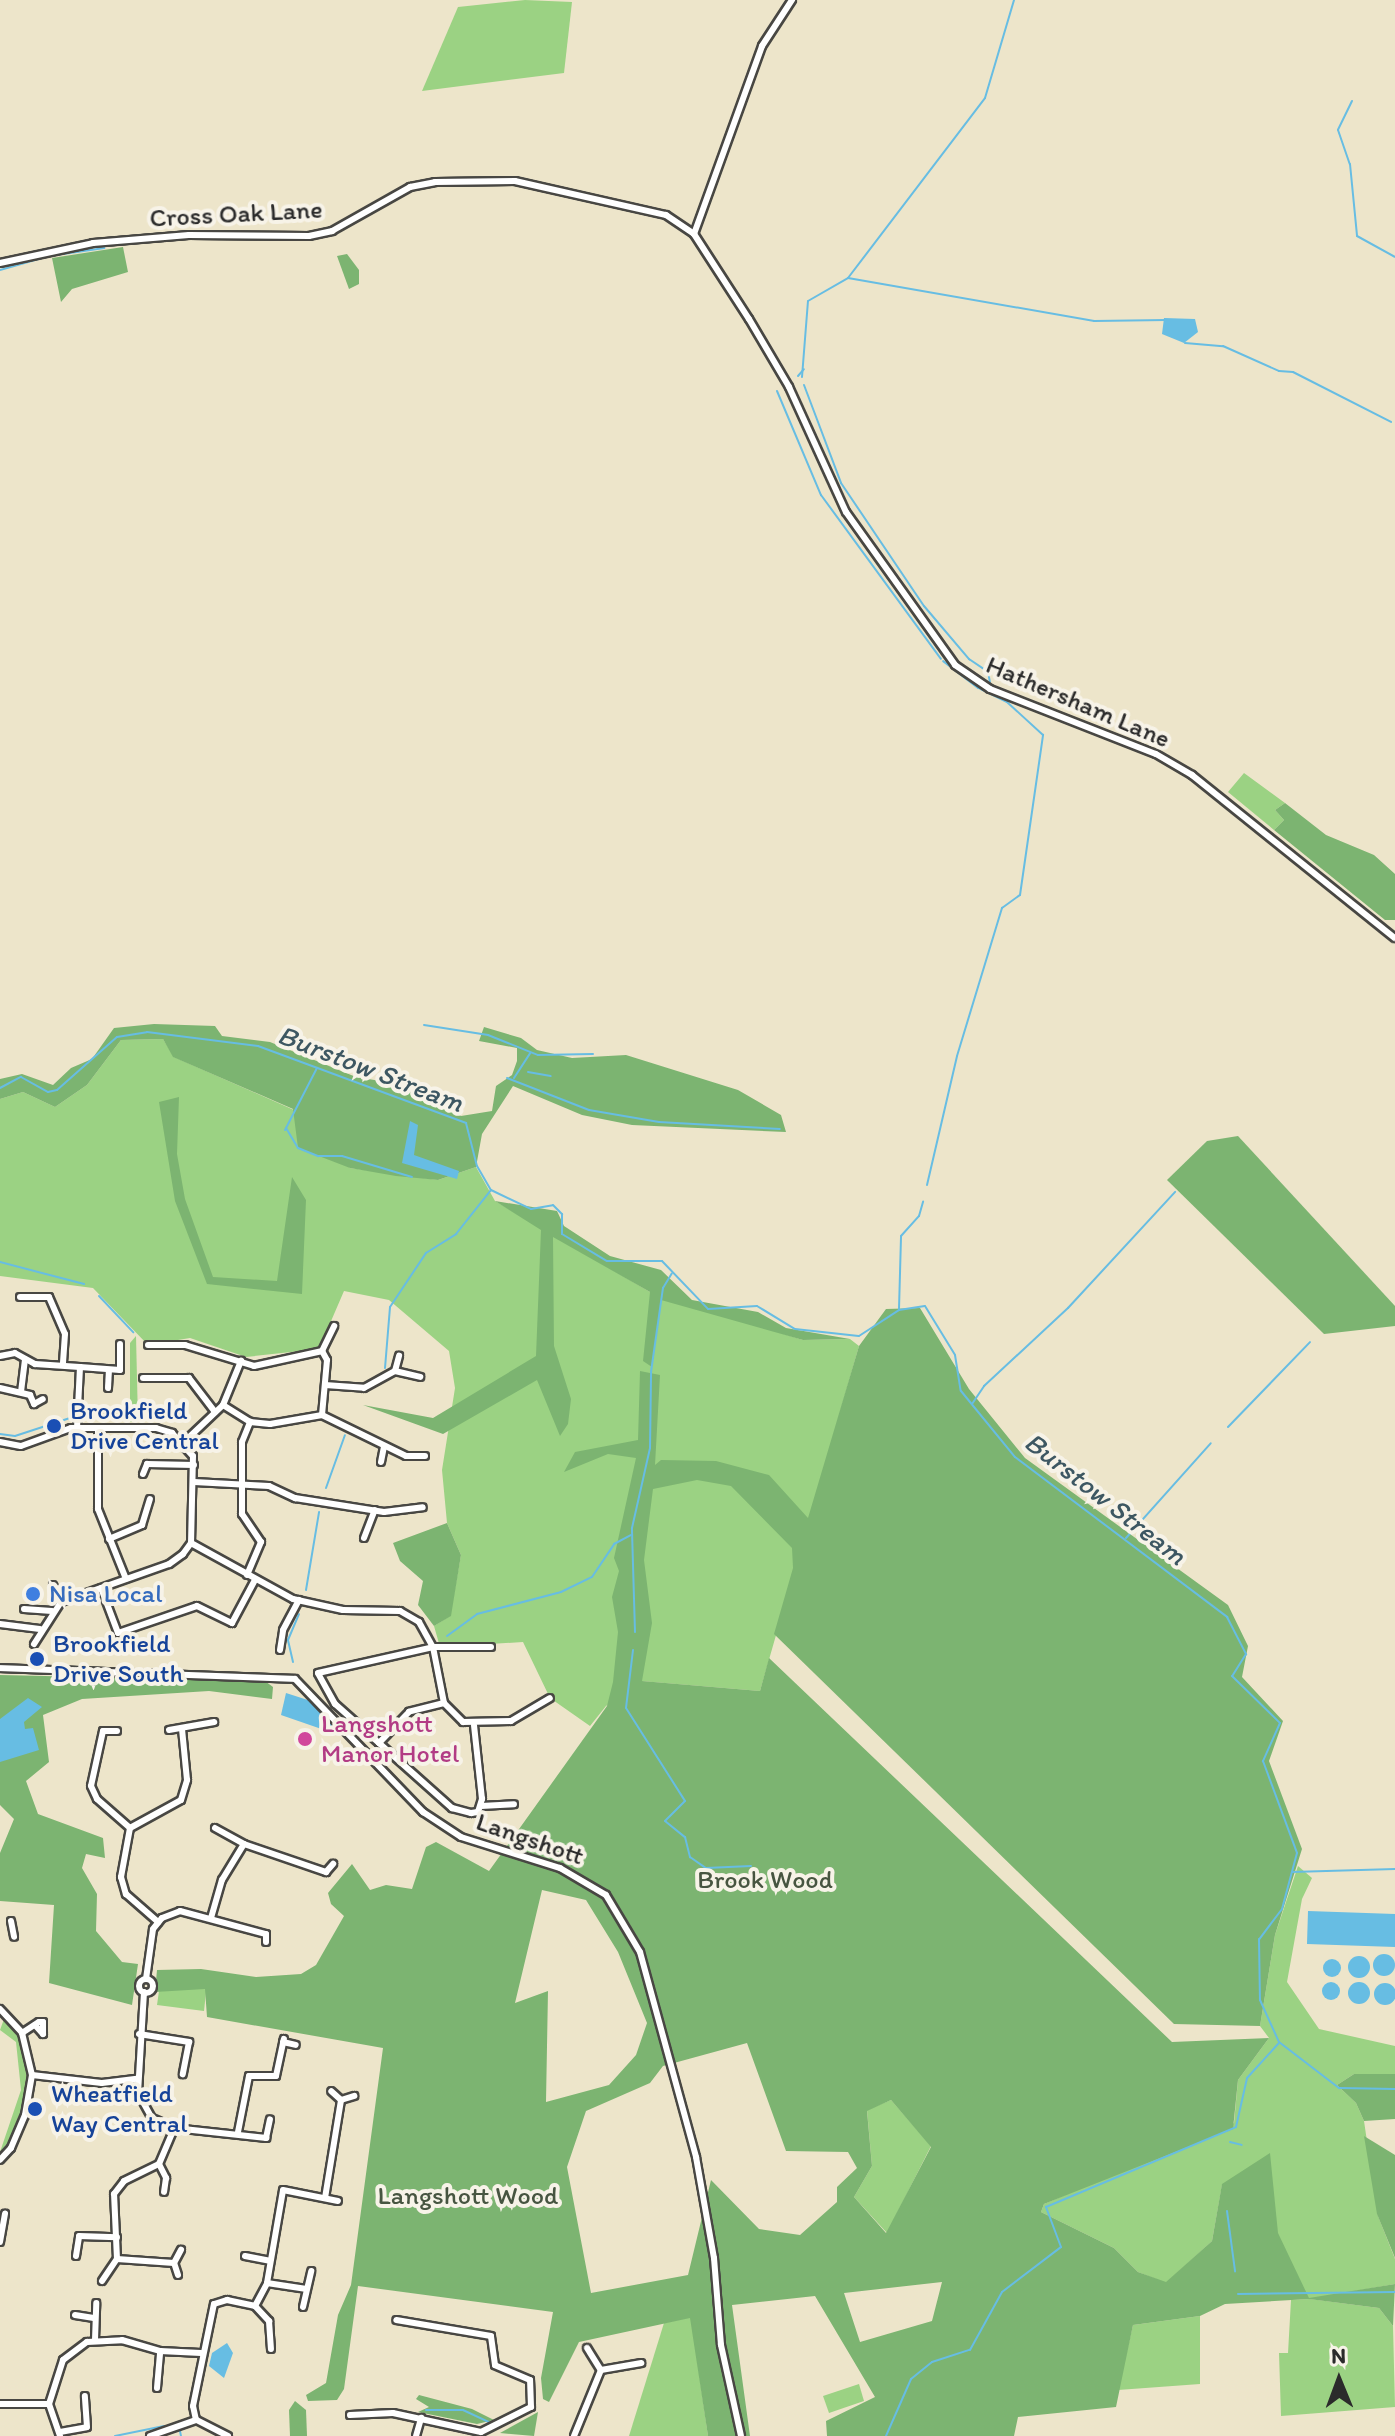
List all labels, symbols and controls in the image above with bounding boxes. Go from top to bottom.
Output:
street label: Cross Oak Lane [148,194,324,234]
street label: Hathersham Lane [981,649,1175,755]
water label: Burstow Stream [274,1017,468,1119]
place label: Brookfield Drive Central [70,1395,218,1456]
marker: Brookfield Drive Central [45,1417,63,1435]
water label: Burstow Stream [1019,1425,1193,1571]
place label: Nisa Local [49,1578,162,1610]
marker: Nisa Local [24,1585,42,1603]
place label: Brookfield Drive South [53,1628,183,1690]
marker: Brookfield Drive South [28,1650,46,1668]
place label: Langshott Manor Hotel [321,1708,459,1770]
marker: Langshott Manor Hotel [296,1730,314,1748]
street label: Langshott [472,1806,588,1872]
park label: Brook Wood [698,1864,832,1896]
place label: Wheatfield Way Central [51,2078,188,2140]
marker: Wheatfield Way Central [26,2100,44,2118]
park label: Langshott Wood [378,2180,558,2212]
north arrow [1299,2340,1379,2420]
text: N [1331,2342,1346,2369]

